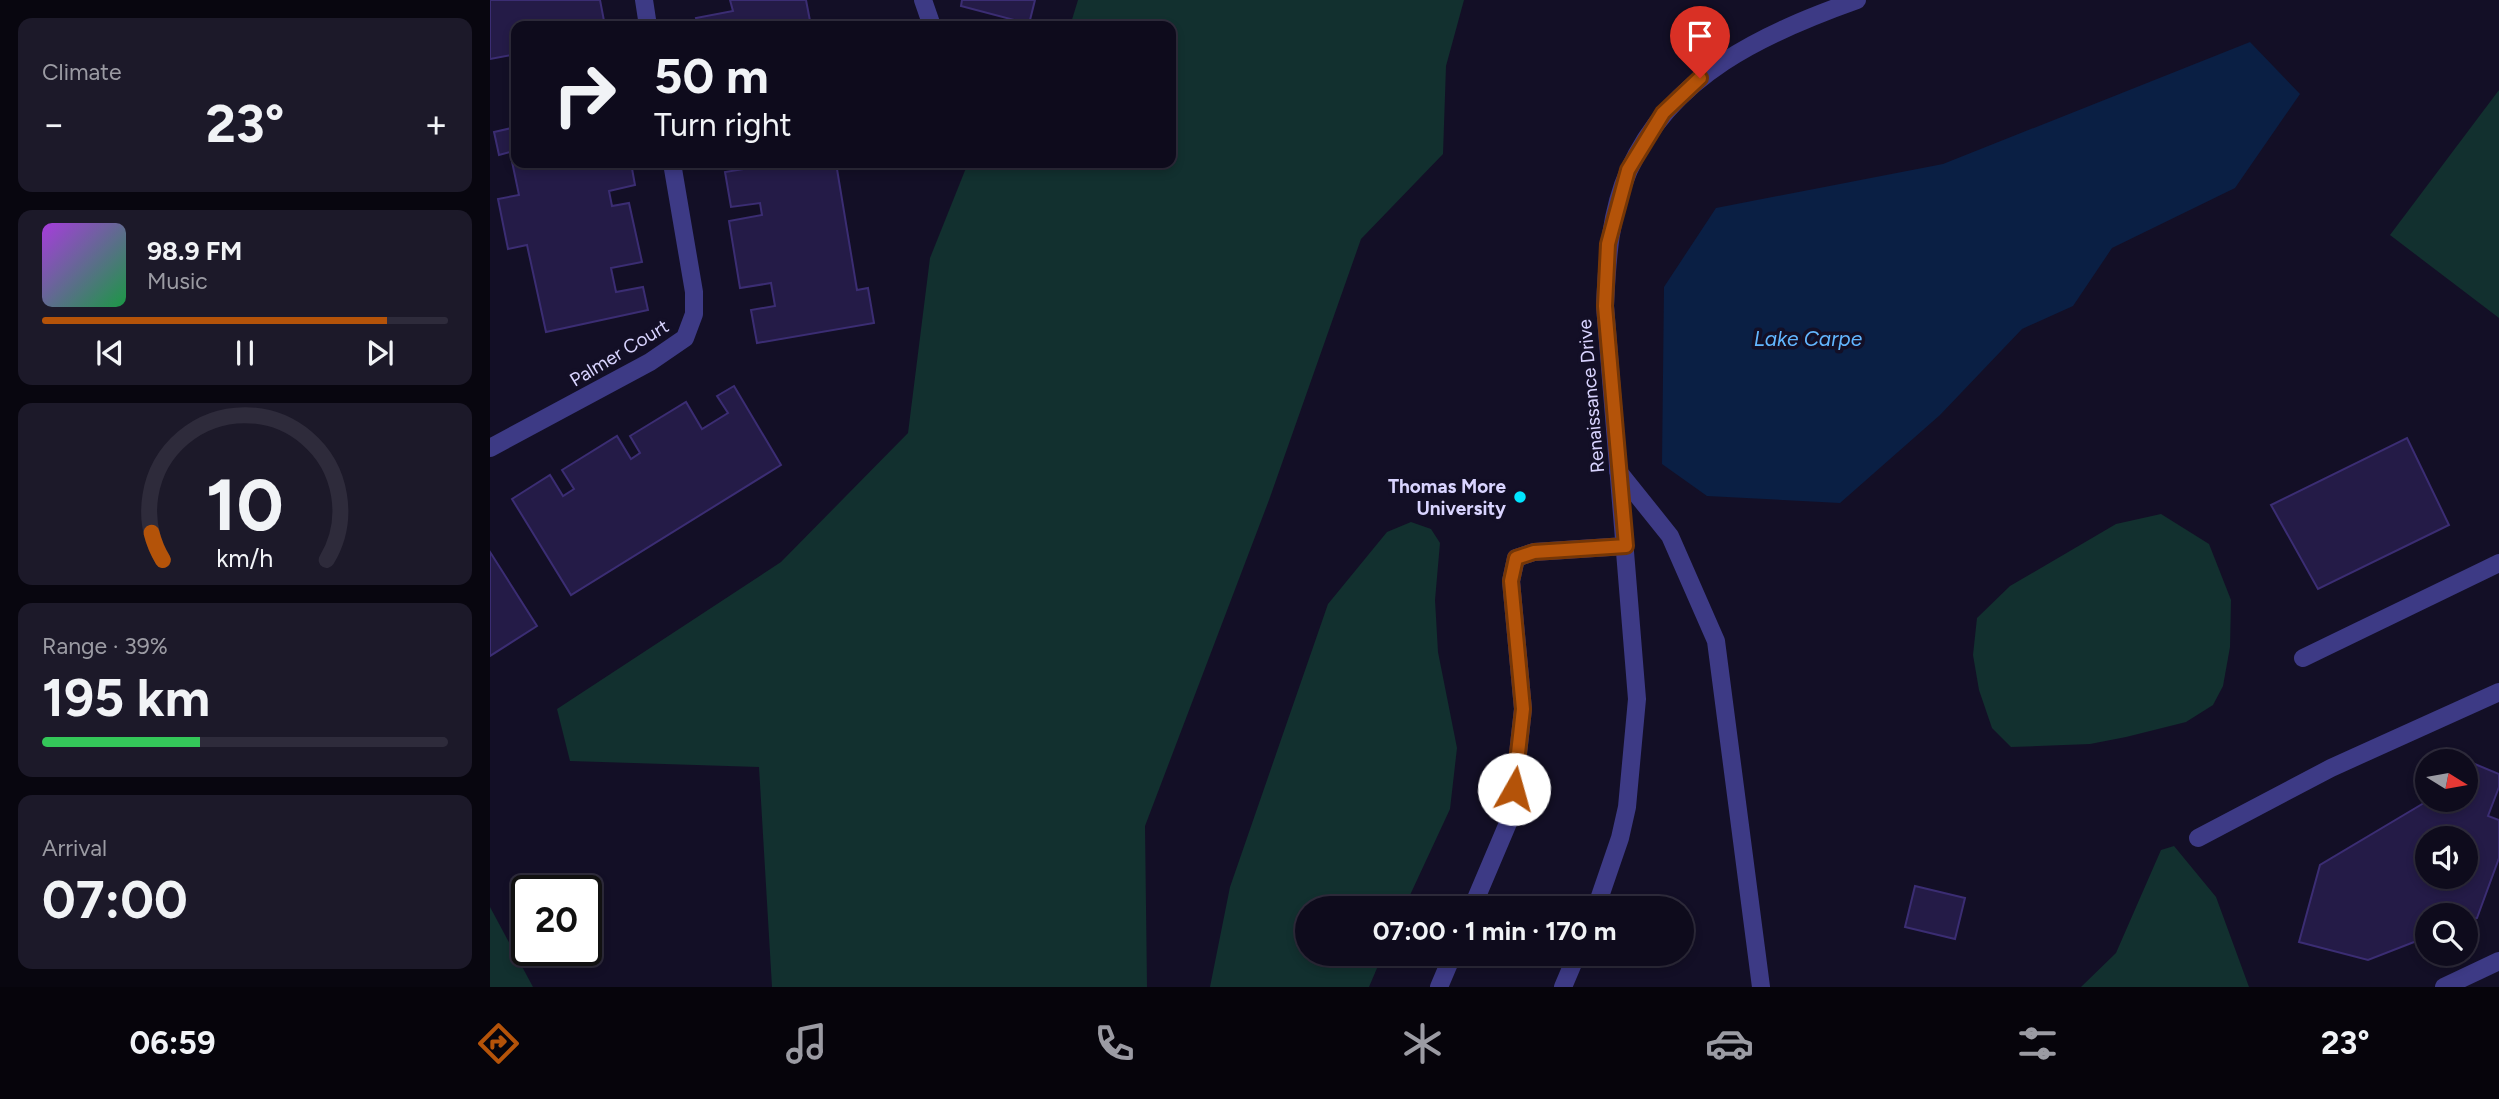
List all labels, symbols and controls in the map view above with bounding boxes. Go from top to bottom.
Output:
pin [1670,6,1730,78]
icon: arrive [1681,17,1719,55]
text: 50 m [654,46,769,105]
icon: right [539,49,630,140]
text: Climate [42,58,121,86]
text: 23° [206,93,284,155]
text: − [42,101,66,147]
text: + [424,101,448,147]
text: Turn right [654,106,792,144]
text: 98.9 FM [147,235,242,267]
text: Music [147,267,208,295]
street label: Palmer Court [565,314,673,392]
street label: Renaissance Drive [1573,318,1609,474]
water label: Lake Carpe [1754,326,1863,351]
icon: previous [91,334,129,372]
icon: pause [226,334,264,372]
icon: next [361,334,399,372]
text: 10 [206,461,284,548]
place label: Thomas More University [1388,475,1506,520]
marker: Thomas More University [1512,489,1528,505]
text: km/h [216,542,274,572]
text: Range · 39% [42,632,168,660]
text: 195 km [42,667,210,729]
north arrow [2415,749,2478,812]
map controls [2415,749,2478,966]
position arrow [1477,752,1551,826]
button: sound [2415,826,2478,889]
text: Arrival [42,834,107,862]
text: 07:00 [42,869,188,931]
speed limit sign: 20 [511,875,602,966]
button: search [2415,903,2478,966]
text: 07:00 · 1 min · 170 m [1373,915,1616,947]
icon: directions [474,1019,523,1068]
icon: music [782,1019,831,1068]
icon: phone [1090,1019,1139,1068]
icon: climate [1398,1019,1447,1068]
icon: car [1705,1019,1754,1068]
icon: filters [2013,1019,2062,1068]
text: 06:59 [129,1024,215,1062]
text: 23° [2321,1024,2369,1062]

